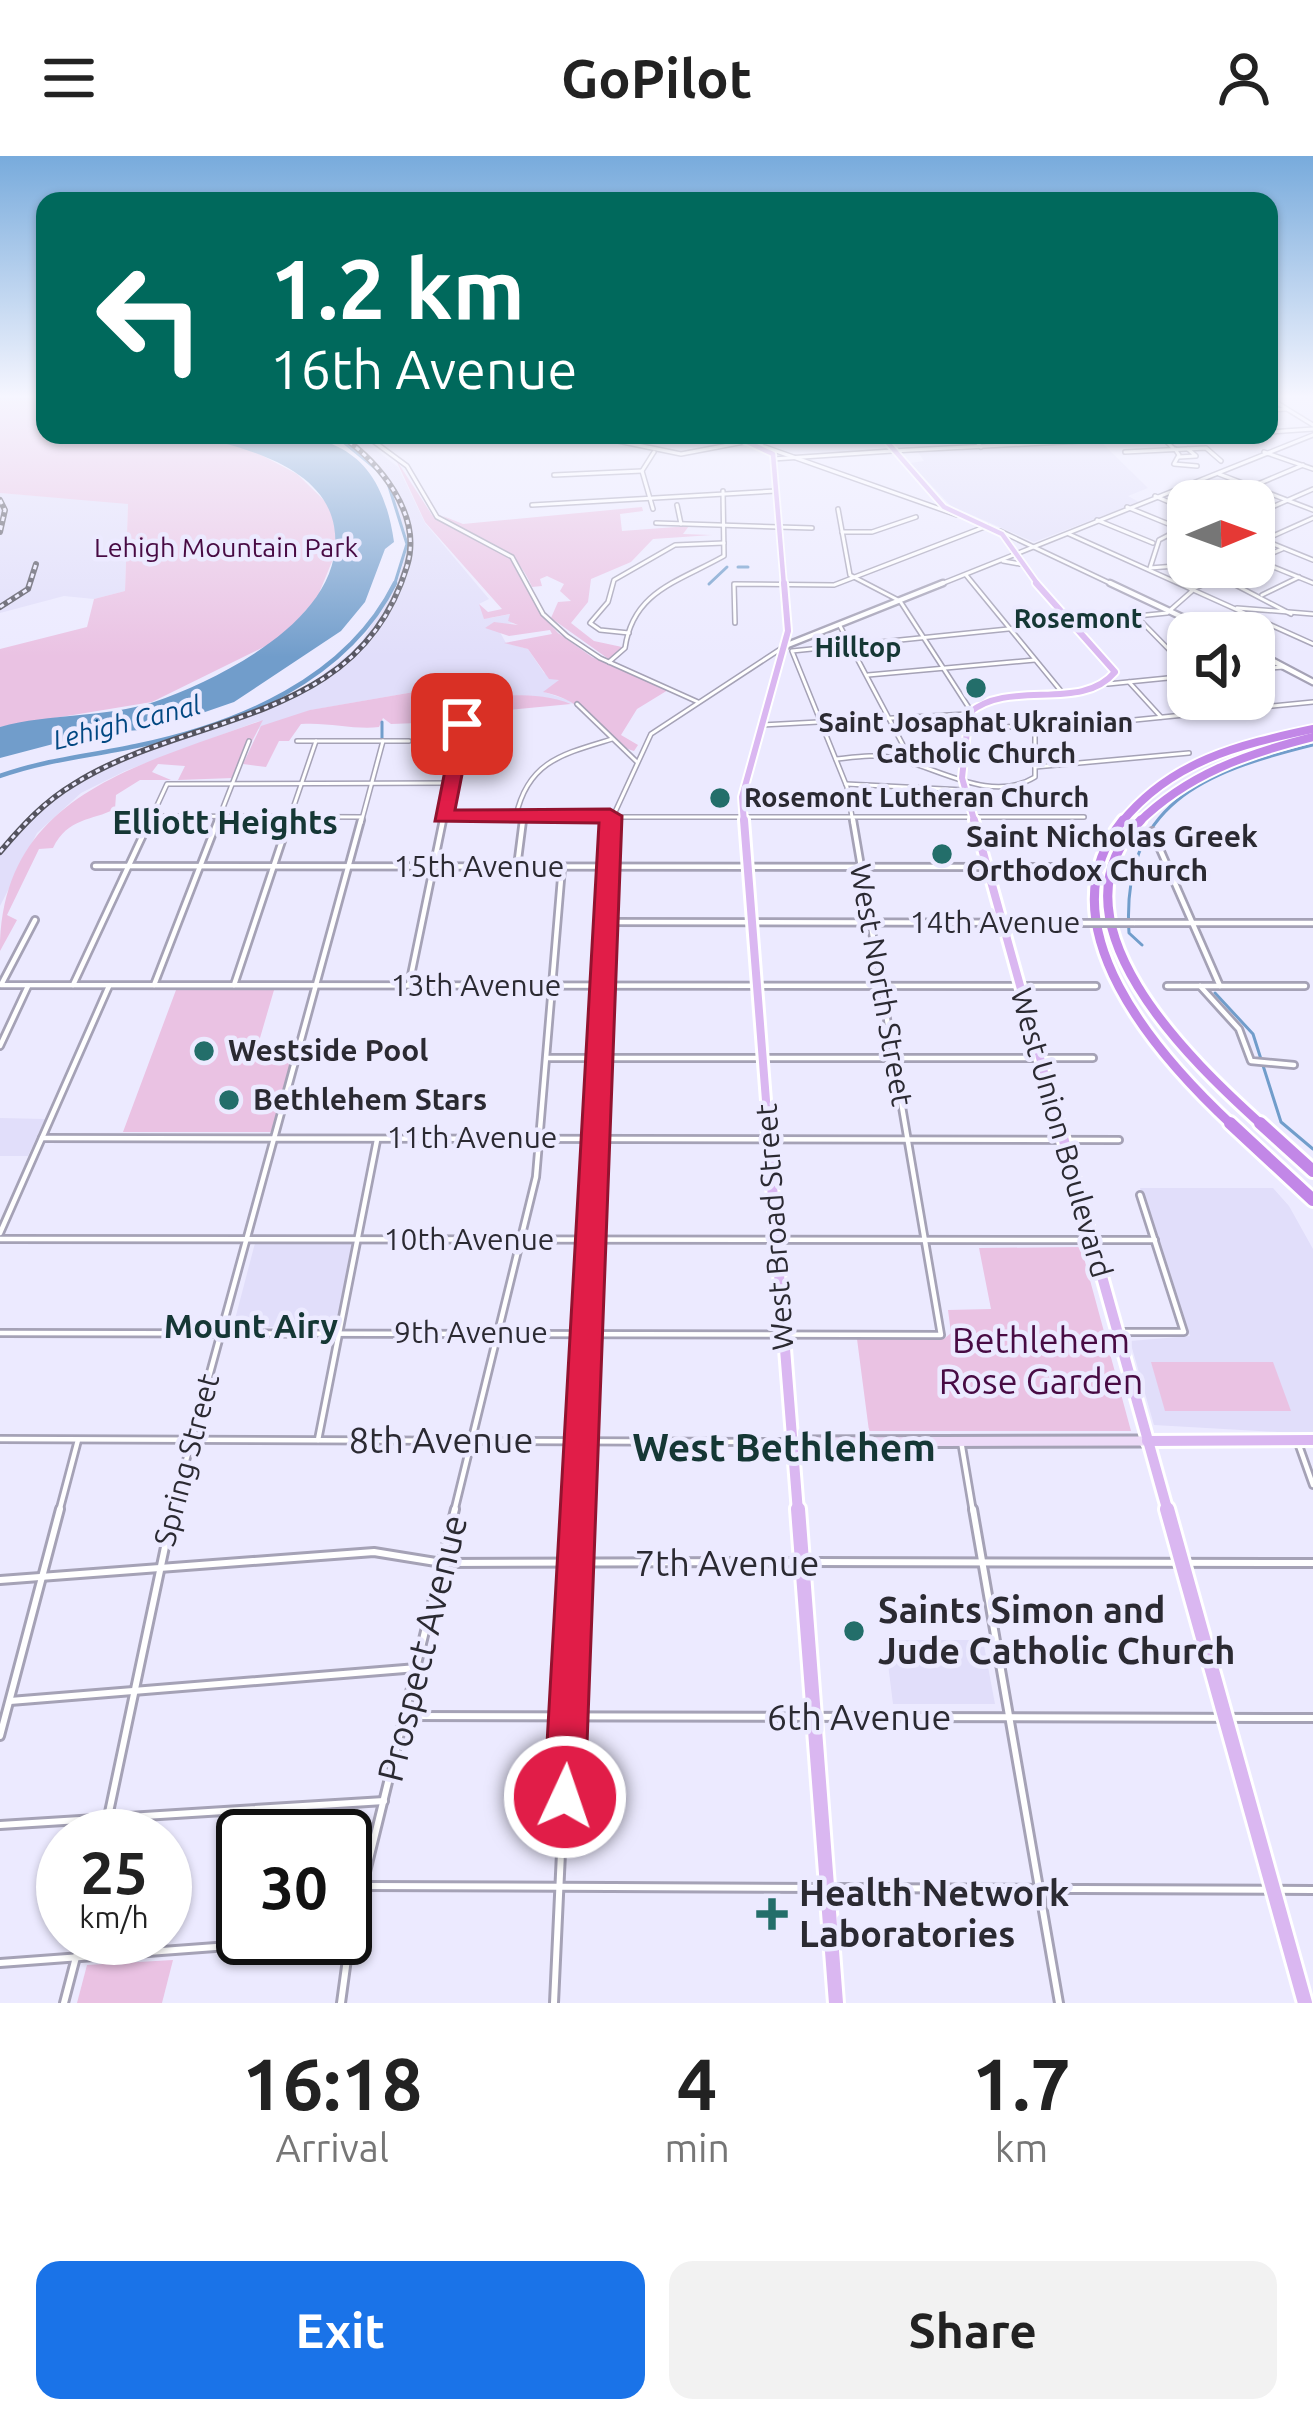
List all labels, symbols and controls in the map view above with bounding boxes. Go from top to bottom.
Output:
icon: menu [36,45,102,111]
icon: person [1211,45,1277,111]
text: GoPilot [561,48,752,108]
icon: left [72,240,228,396]
text: 1.2 km [270,241,525,335]
text: 16th Avenue [270,339,577,399]
north arrow [1167,480,1275,588]
map controls [1167,480,1275,720]
park label: Lehigh Mountain Park [94,532,358,562]
district label: Rosemont [1014,603,1142,633]
button: sound [1167,612,1275,720]
district label: Hilltop [814,632,902,662]
pin [411,673,513,775]
marker: Saint Josaphat Ukrainian Catholic Church [963,675,989,701]
water label: Lehigh Canal [50,689,204,755]
icon: arrive [429,691,495,757]
place label: Saint Josaphat Ukrainian Catholic Church [819,707,1133,768]
place label: Rosemont Lutheran Church [744,782,1089,812]
marker: Rosemont Lutheran Church [707,785,733,811]
district label: Elliott Heights [112,803,338,840]
place label: Saint Nicholas Greek Orthodox Church [966,819,1258,887]
marker: Saint Nicholas Greek Orthodox Church [929,841,955,867]
street label: 15th Avenue [394,849,564,883]
street label: West North Street [844,861,920,1109]
street label: 14th Avenue [910,905,1080,939]
street label: 13th Avenue [391,968,561,1002]
street label: West Union Boulevard [1004,984,1120,1281]
place label: Westside Pool [228,1033,428,1067]
marker: Westside Pool [191,1038,217,1064]
place label: Bethlehem Stars [253,1082,487,1116]
marker: Bethlehem Stars [216,1087,242,1113]
street label: West Broad Street [748,1102,800,1352]
street label: 11th Avenue [387,1120,557,1154]
street label: 10th Avenue [384,1222,554,1256]
district label: Mount Airy [164,1307,339,1344]
street label: 9th Avenue [394,1315,548,1349]
park label: Bethlehem Rose Garden [939,1319,1143,1401]
street label: Spring Street [147,1370,225,1550]
street label: 8th Avenue [349,1419,533,1460]
district label: West Bethlehem [632,1425,936,1468]
street label: Prospect Avenue [369,1510,474,1785]
street label: 7th Avenue [635,1542,819,1583]
place label: Saints Simon and Jude Catholic Church [878,1589,1235,1671]
marker: Saints Simon and Jude Catholic Church [841,1618,867,1644]
street label: 6th Avenue [767,1696,951,1737]
position arrow [502,1734,628,1860]
speed limit sign: 30 [216,1809,372,1965]
text: 25 [80,1838,148,1905]
place label: Health Network Laboratories [799,1872,1069,1954]
marker: Health Network Laboratories [756,1898,788,1930]
text: km/h [79,1900,149,1934]
text: 16:18 [242,2043,422,2124]
text: 4 [677,2043,717,2124]
text: 1.7 [972,2043,1071,2124]
text: Arrival [275,2126,389,2169]
text: min [664,2126,730,2169]
text: km [995,2126,1048,2169]
button: Exit [36,2261,645,2399]
button: Share [669,2261,1277,2399]

